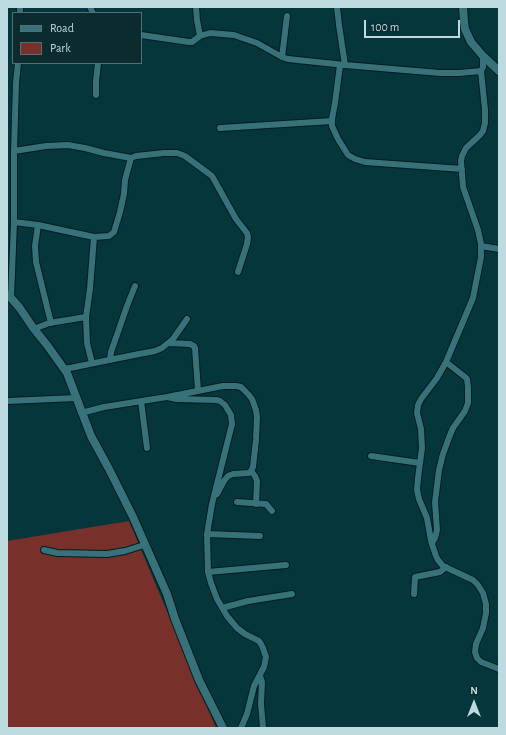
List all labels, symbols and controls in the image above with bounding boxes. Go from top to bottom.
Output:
legend [12,12,142,64]
scale bar [366,12,462,38]
text: 100 m [371,21,399,33]
text: Road [50,22,74,34]
text: Park [50,42,71,54]
north arrow [454,683,494,723]
text: N [470,685,478,696]

